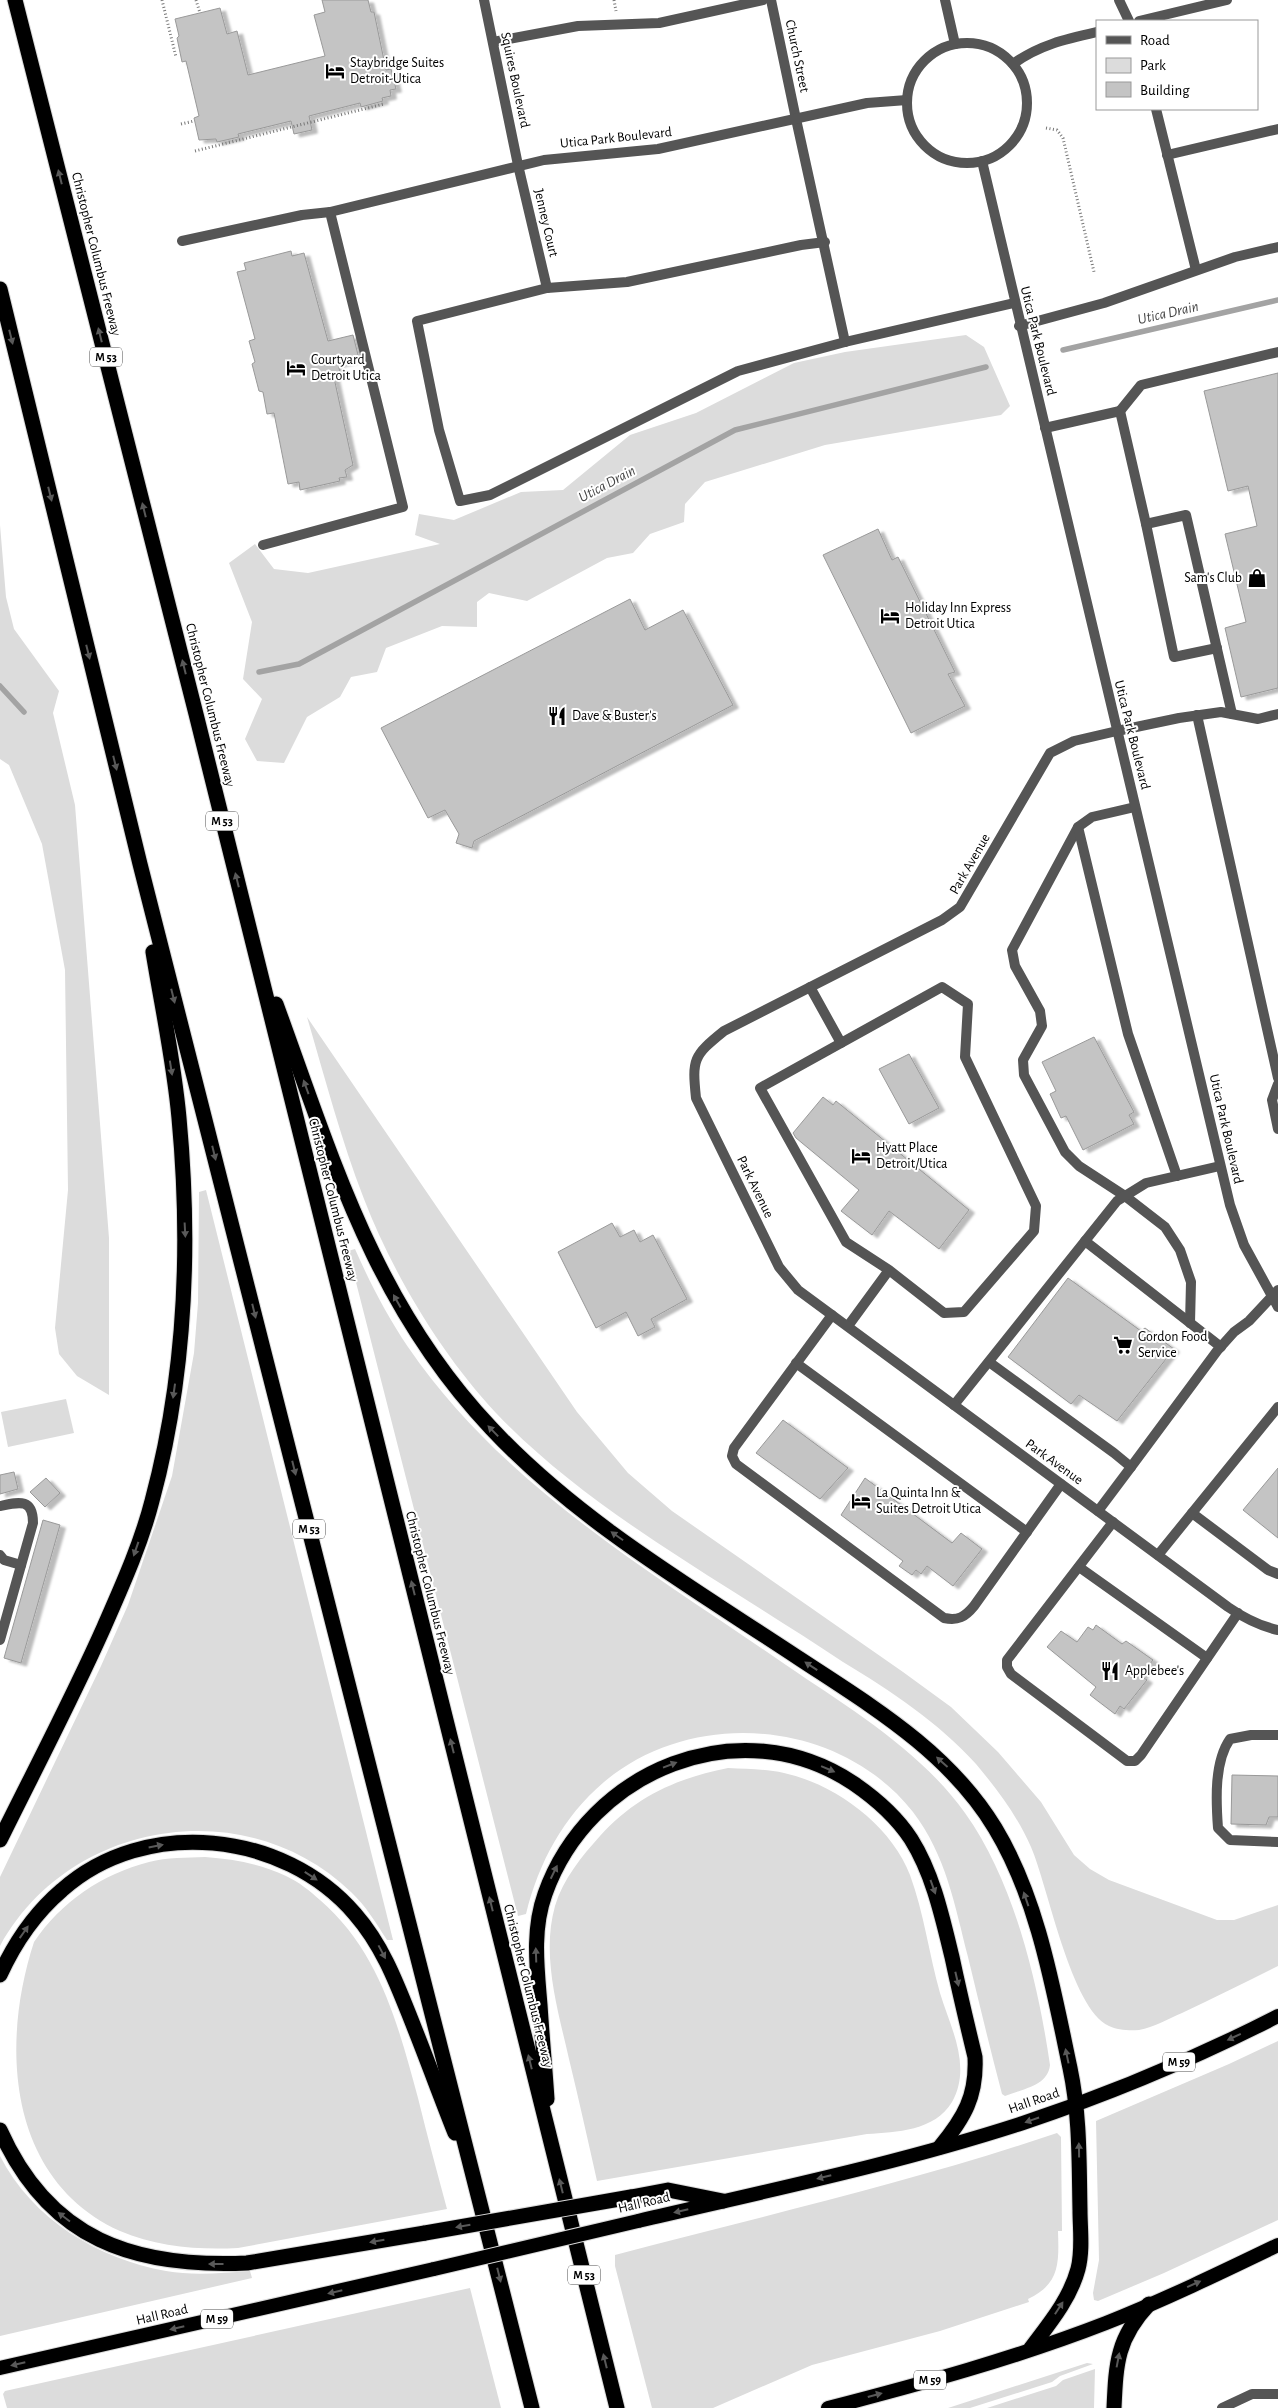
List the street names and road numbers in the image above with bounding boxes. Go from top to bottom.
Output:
street label: Church Street [782,18,812,94]
street label: Squires Boulevard [498,31,532,129]
street label: Utica Park Boulevard [559,125,673,151]
street label: Christopher Columbus Freeway [69,171,123,337]
street label: Jenney Court [531,188,561,259]
street label: Utica Park Boulevard [1018,285,1058,397]
road number: M 53 [90,348,122,367]
street label: Christopher Columbus Freeway [183,622,237,788]
street label: Utica Park Boulevard [1112,679,1152,791]
road number: M 53 [206,811,238,830]
street label: Park Avenue [947,831,993,897]
street label: Utica Park Boulevard [1207,1073,1245,1185]
street label: Christopher Columbus Freeway [306,1117,360,1283]
street label: Park Avenue [734,1154,776,1220]
street label: Park Avenue [1023,1437,1085,1487]
street label: Christopher Columbus Freeway [403,1510,457,1676]
road number: M 53 [293,1520,325,1538]
street label: Christopher Columbus Freeway [501,1903,555,2069]
road number: M 59 [1163,2052,1195,2072]
street label: Hall Road [1007,2086,1061,2116]
street label: Hall Road [617,2190,671,2216]
road number: M 53 [568,2266,600,2284]
street label: Hall Road [135,2302,189,2328]
road number: M 59 [201,2310,233,2328]
road number: M 59 [914,2370,946,2390]

